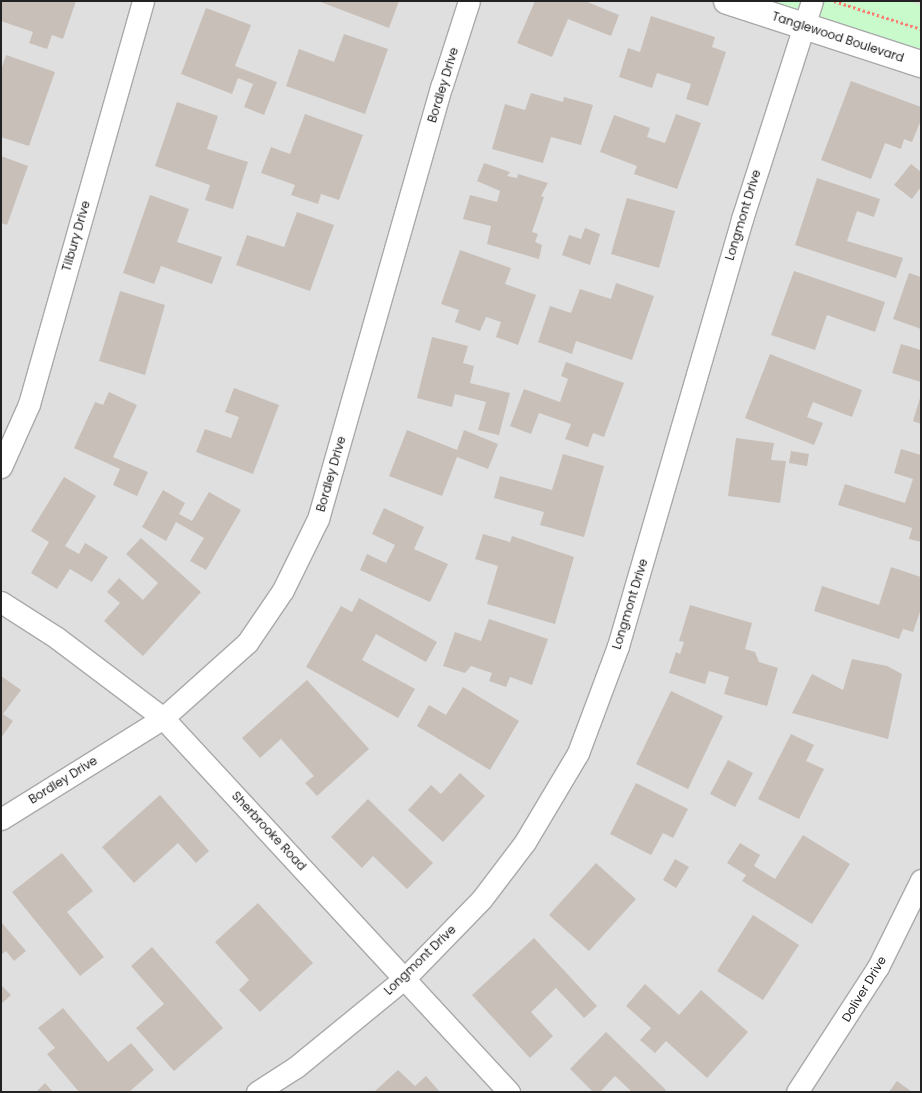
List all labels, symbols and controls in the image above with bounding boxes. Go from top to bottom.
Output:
street label: Tanglewood Boulevard [770,9,906,65]
street label: Bordley Drive [425,46,461,124]
street label: Longmont Drive [722,168,764,262]
street label: Tilbury Drive [59,199,93,273]
street label: Bordley Drive [313,434,349,514]
street label: Longmont Drive [609,557,651,651]
street label: Bordley Drive [26,753,100,807]
street label: Sherbrooke Road [229,789,309,873]
street label: Longmont Drive [381,922,459,998]
street label: Doliver Drive [839,954,889,1024]

